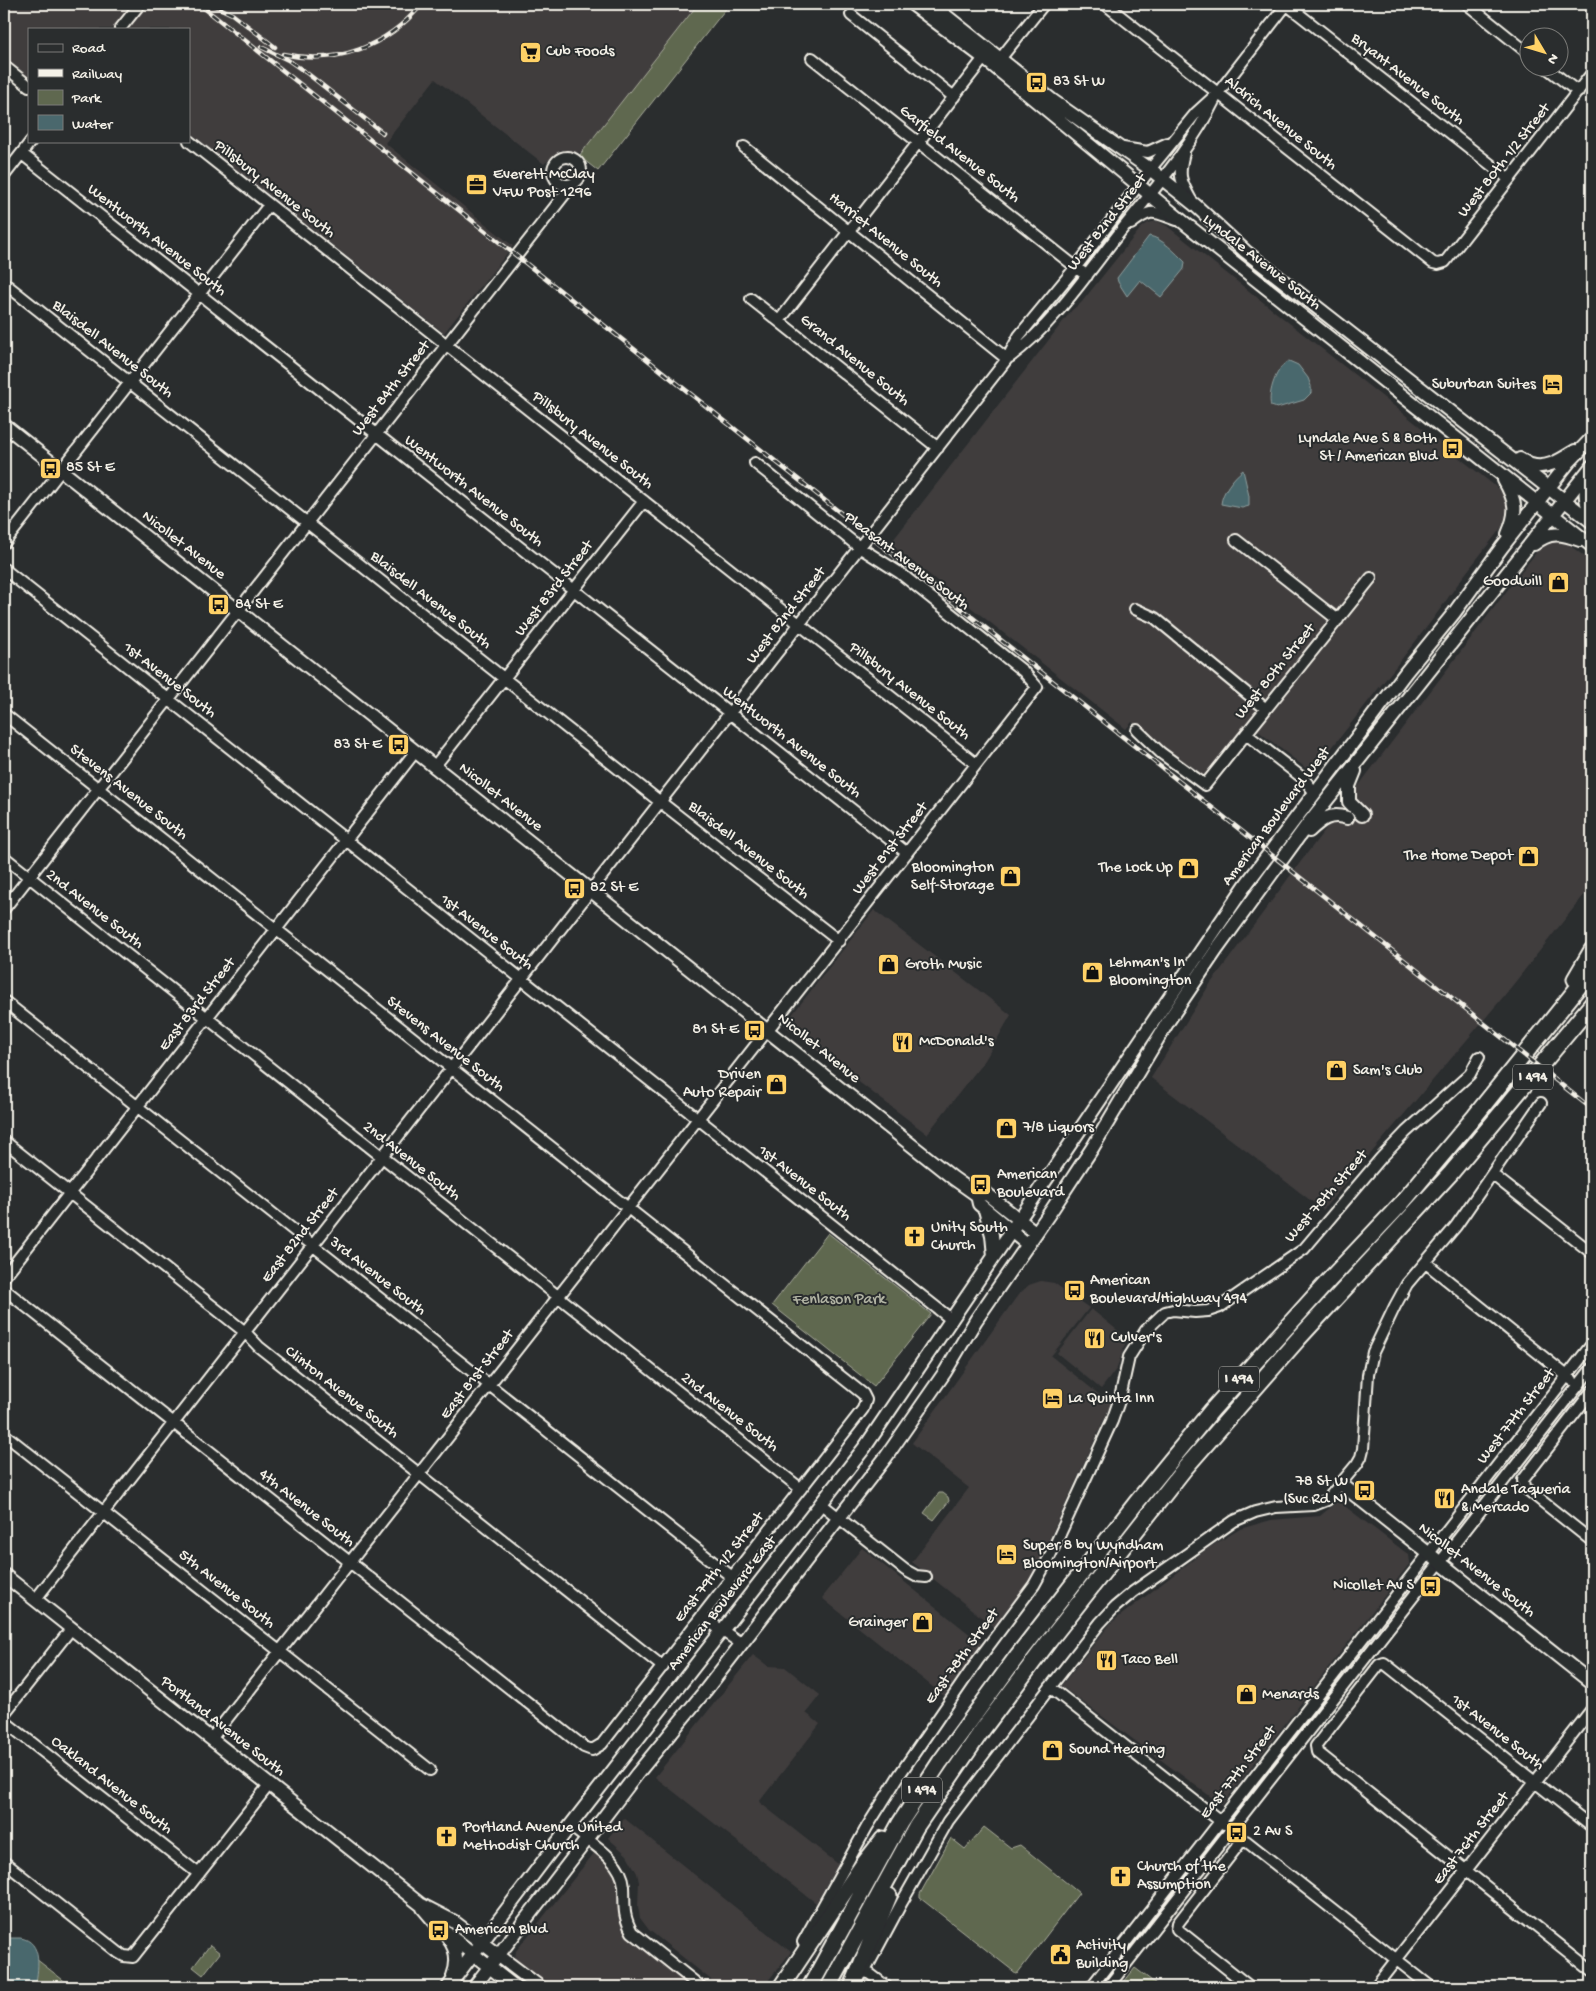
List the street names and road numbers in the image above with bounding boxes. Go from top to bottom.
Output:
street label: Bryant Avenue South [1346,29,1468,130]
street label: Aldrich Avenue South [1220,73,1341,176]
street label: West 80th 1/2 Street [1455,99,1556,222]
street label: Garfield Avenue South [895,102,1024,208]
street label: Pillsbury Avenue South [209,136,339,244]
street label: West 82nd Street [1064,169,1153,275]
street label: Wentworth Avenue South [83,181,230,302]
street label: Harriet Avenue South [824,189,946,293]
street label: Lyndale Avenue South [1198,211,1324,316]
street label: Blaisdell Avenue South [47,296,177,404]
street label: Grand Avenue South [795,311,913,411]
street label: West 84th Street [349,336,436,441]
street label: Pillsbury Avenue South [527,387,657,495]
street label: Wentworth Avenue South [400,432,547,553]
street label: Nicollet Avenue [137,507,229,585]
street label: Pleasant Avenue South [839,508,973,616]
street label: West 83rd Street [512,536,599,641]
street label: Blaisdell Avenue South [365,547,495,655]
street label: West 82nd Street [743,562,832,668]
street label: West 80th Street [1232,619,1321,724]
street label: 1st Avenue South [118,638,220,724]
street label: Pillsbury Avenue South [844,638,974,746]
street label: Wentworth Avenue South [718,683,865,804]
street label: Stevens Avenue South [65,741,191,845]
street label: American Boulevard West [1219,743,1336,890]
street label: Nicollet Avenue [454,759,546,837]
street label: Blaisdell Avenue South [683,797,813,905]
street label: West 81st Street [849,798,934,899]
street label: 2nd Avenue South [41,866,147,954]
street label: 1st Avenue South [435,890,537,976]
street label: East 83rd Street [156,953,241,1056]
street label: Stevens Avenue South [382,993,508,1097]
street label: Nicollet Avenue [773,1010,864,1089]
road number: I 494 [1513,1064,1553,1090]
street label: 2nd Avenue South [358,1118,464,1206]
street label: 1st Avenue South [753,1141,855,1227]
street label: West 78th Street [1282,1146,1373,1247]
street label: East 82nd Street [258,1184,345,1287]
street label: 3rd Avenue South [324,1233,429,1321]
street label: East 81st Street [437,1325,520,1424]
street label: Clinton Avenue South [280,1342,402,1444]
street label: West 77th Street [1474,1364,1561,1469]
road number: I 494 [1219,1366,1259,1392]
street label: 2nd Avenue South [676,1369,782,1457]
street label: 4th Avenue South [254,1466,358,1553]
street label: East 79th 1/2 Street [671,1508,770,1627]
street label: Nicollet Avenue South [1414,1519,1539,1623]
street label: American Boulevard East [665,1532,782,1675]
street label: 5th Avenue South [174,1546,279,1634]
street label: East 78th Street [922,1604,1005,1709]
street label: Portland Avenue South [155,1672,288,1782]
street label: 1st Avenue South [1446,1690,1548,1776]
street label: East 77th Street [1197,1721,1282,1823]
street label: Oakland Avenue South [46,1733,176,1840]
road number: I 494 [902,1778,942,1802]
street label: East 76th Street [1430,1787,1515,1889]

